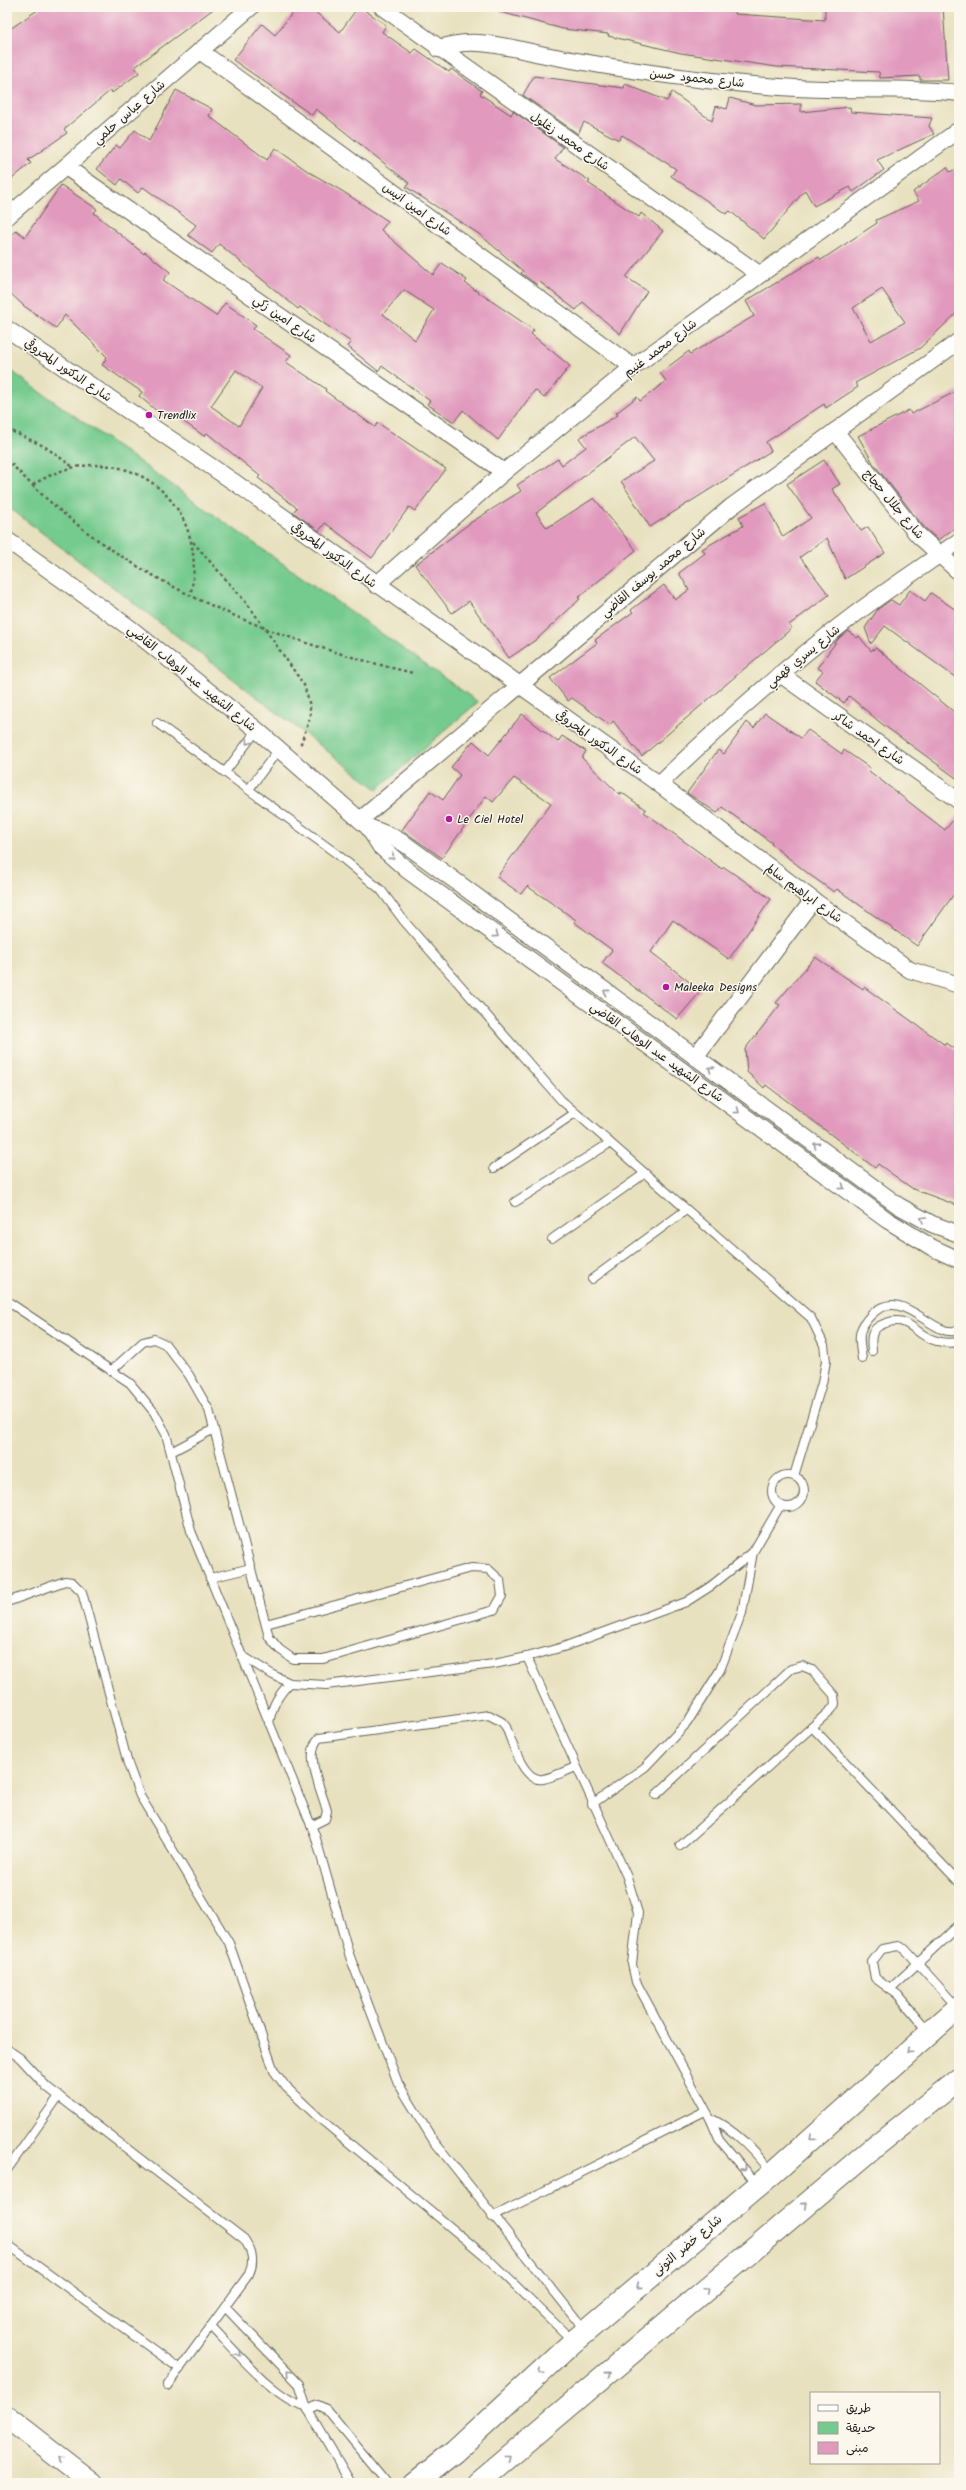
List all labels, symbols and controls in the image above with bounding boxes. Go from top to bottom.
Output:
street label: شارع محمود حسن [649,64,745,93]
street label: شارع عباس حلمي [89,76,170,150]
street label: شارع محمد زغلول [526,107,613,176]
street label: شارع امين انيس [378,178,455,241]
street label: شارع امين زكي [249,291,320,349]
street label: شارع محمد غنيم [620,315,701,382]
street label: شارع الدكتور المحروقي [20,334,115,407]
place label: Trendlix [157,406,197,425]
marker: Trendlix [144,410,154,420]
street label: شارع جلال حجاج [859,465,929,543]
street label: شارع الدكتور المحروقي [287,518,381,593]
street label: شارع محمد يوسف القاضي [597,523,711,623]
street label: شارع الشهيد عبد الوهاب القاضي [122,620,260,737]
street label: شارع يسري فهمي [762,620,845,693]
street label: شارع الدكتور المحروقي [551,705,646,779]
street label: شارع احمد شاكر [829,706,908,770]
one-way arrow [246,737,253,744]
place label: Le Ciel Hotel [457,810,523,829]
marker: Le Ciel Hotel [444,814,454,824]
one-way arrow [387,853,395,860]
street label: شارع ابراهيم سالم [761,859,846,928]
one-way arrow [492,930,499,938]
place label: Maleeka Designs [674,978,757,997]
marker: Maleeka Designs [661,982,671,992]
one-way arrow [604,990,611,997]
street label: شارع الشهيد عبد الوهاب القاضي [585,997,727,1108]
one-way arrow [708,1066,715,1074]
one-way arrow [732,1106,739,1113]
one-way arrow [814,1143,821,1150]
one-way arrow [838,1182,845,1190]
one-way arrow [920,1217,927,1224]
one-way arrow [906,2047,914,2054]
one-way arrow [809,2133,817,2141]
one-way arrow [739,2163,746,2171]
one-way arrow [801,2203,808,2210]
street label: شارع خضر التونى [648,2210,727,2280]
one-way arrow [636,2282,644,2289]
one-way arrow [702,2287,709,2294]
one-way arrow [234,2349,242,2357]
one-way arrow [538,2367,546,2374]
one-way arrow [286,2370,293,2378]
one-way arrow [603,2372,610,2379]
legend [810,2392,940,2464]
text: طريق [846,2399,871,2418]
text: حديقة [846,2419,875,2438]
text: مبنى [846,2439,869,2458]
one-way arrow [504,2456,511,2463]
one-way arrow [58,2457,65,2464]

